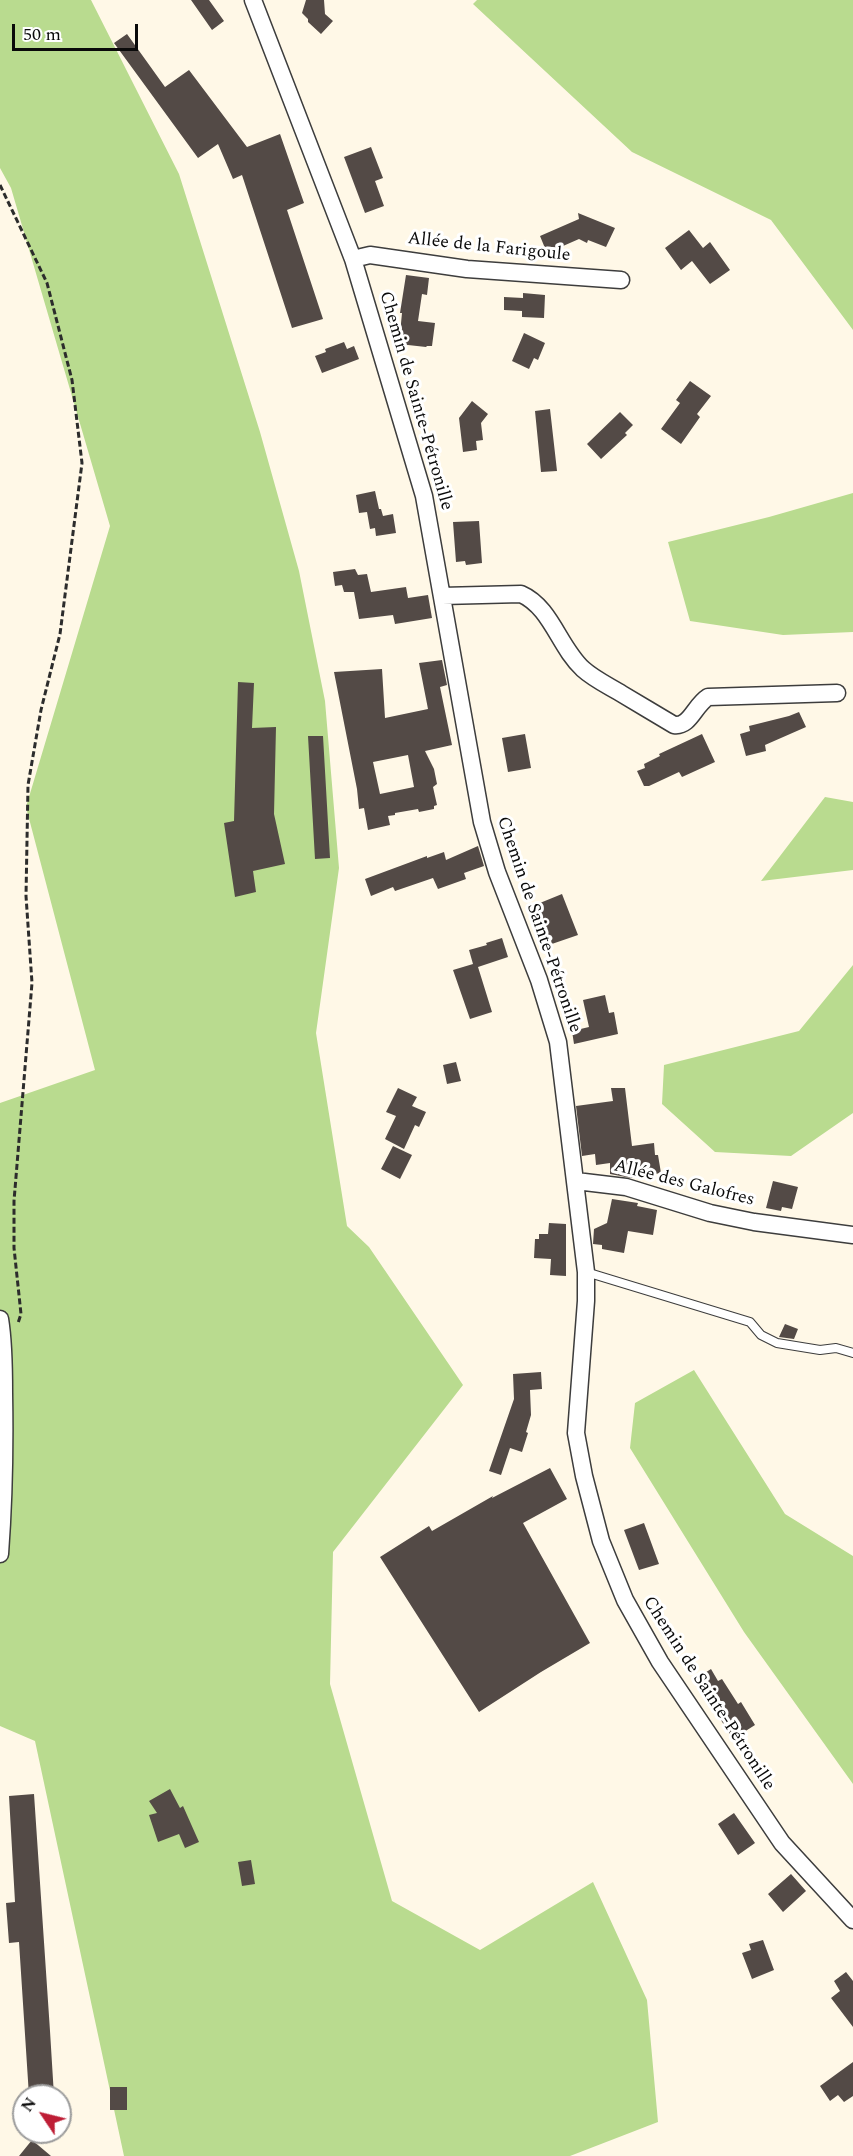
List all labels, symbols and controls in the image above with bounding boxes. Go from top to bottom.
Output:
scale bar [15,12,141,50]
text: 50 m [23,21,61,48]
street label: Allée de la Farigoule [407,229,571,267]
street label: Chemin de Sainte-Pétronille [373,289,457,513]
street label: Chemin de Sainte-Pétronille [491,814,585,1036]
street label: Allée des Galofres [611,1156,757,1212]
street label: Chemin de Sainte-Pétronille [637,1593,779,1795]
north arrow [12,2084,72,2144]
text: N [15,2093,42,2117]

